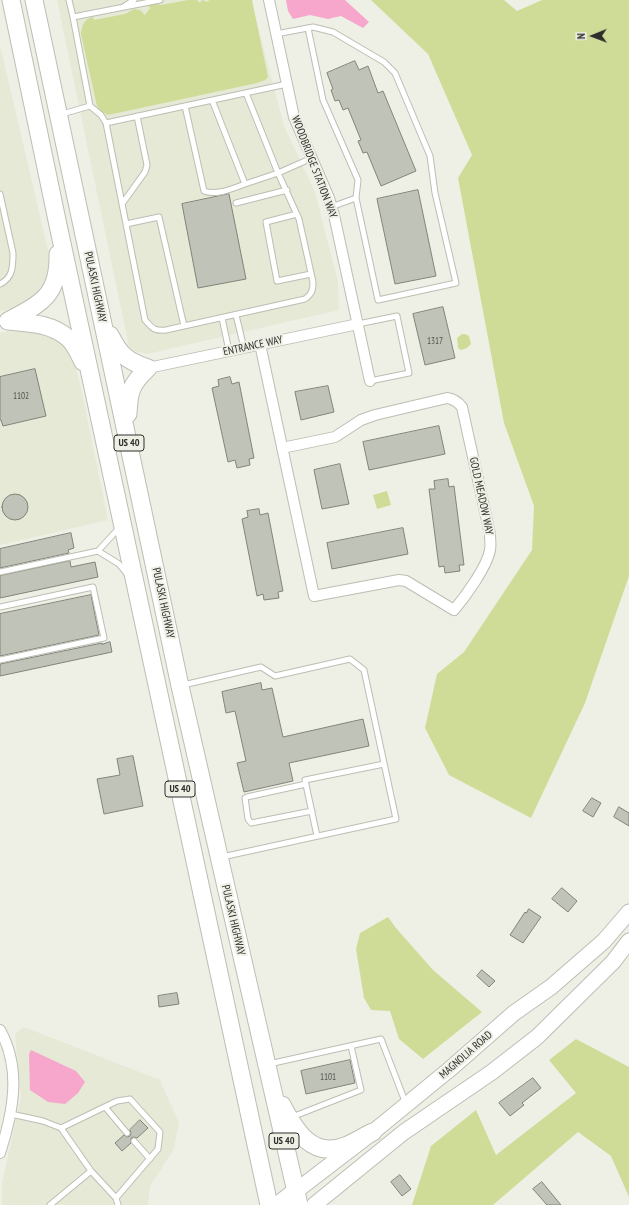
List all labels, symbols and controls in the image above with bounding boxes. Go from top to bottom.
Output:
north arrow [573,16,613,56]
text: N [574,33,588,39]
street label: WOODBRIDGE STATION WAY [288,114,340,220]
street label: PULASKI HIGHWAY [81,250,109,324]
street label: ENTRANCE WAY [222,333,284,359]
house number: 1317 [427,336,443,346]
house number: 1102 [13,391,29,401]
road number: US 40 [114,435,144,451]
street label: GOLD MEADOW WAY [466,456,496,536]
street label: PULASKI HIGHWAY [149,566,177,640]
road number: US 40 [165,781,195,797]
street label: PULASKI HIGHWAY [218,883,248,957]
street label: MAGNOLIA ROAD [437,1028,495,1082]
house number: 1101 [320,1072,336,1082]
road number: US 40 [269,1133,299,1149]

